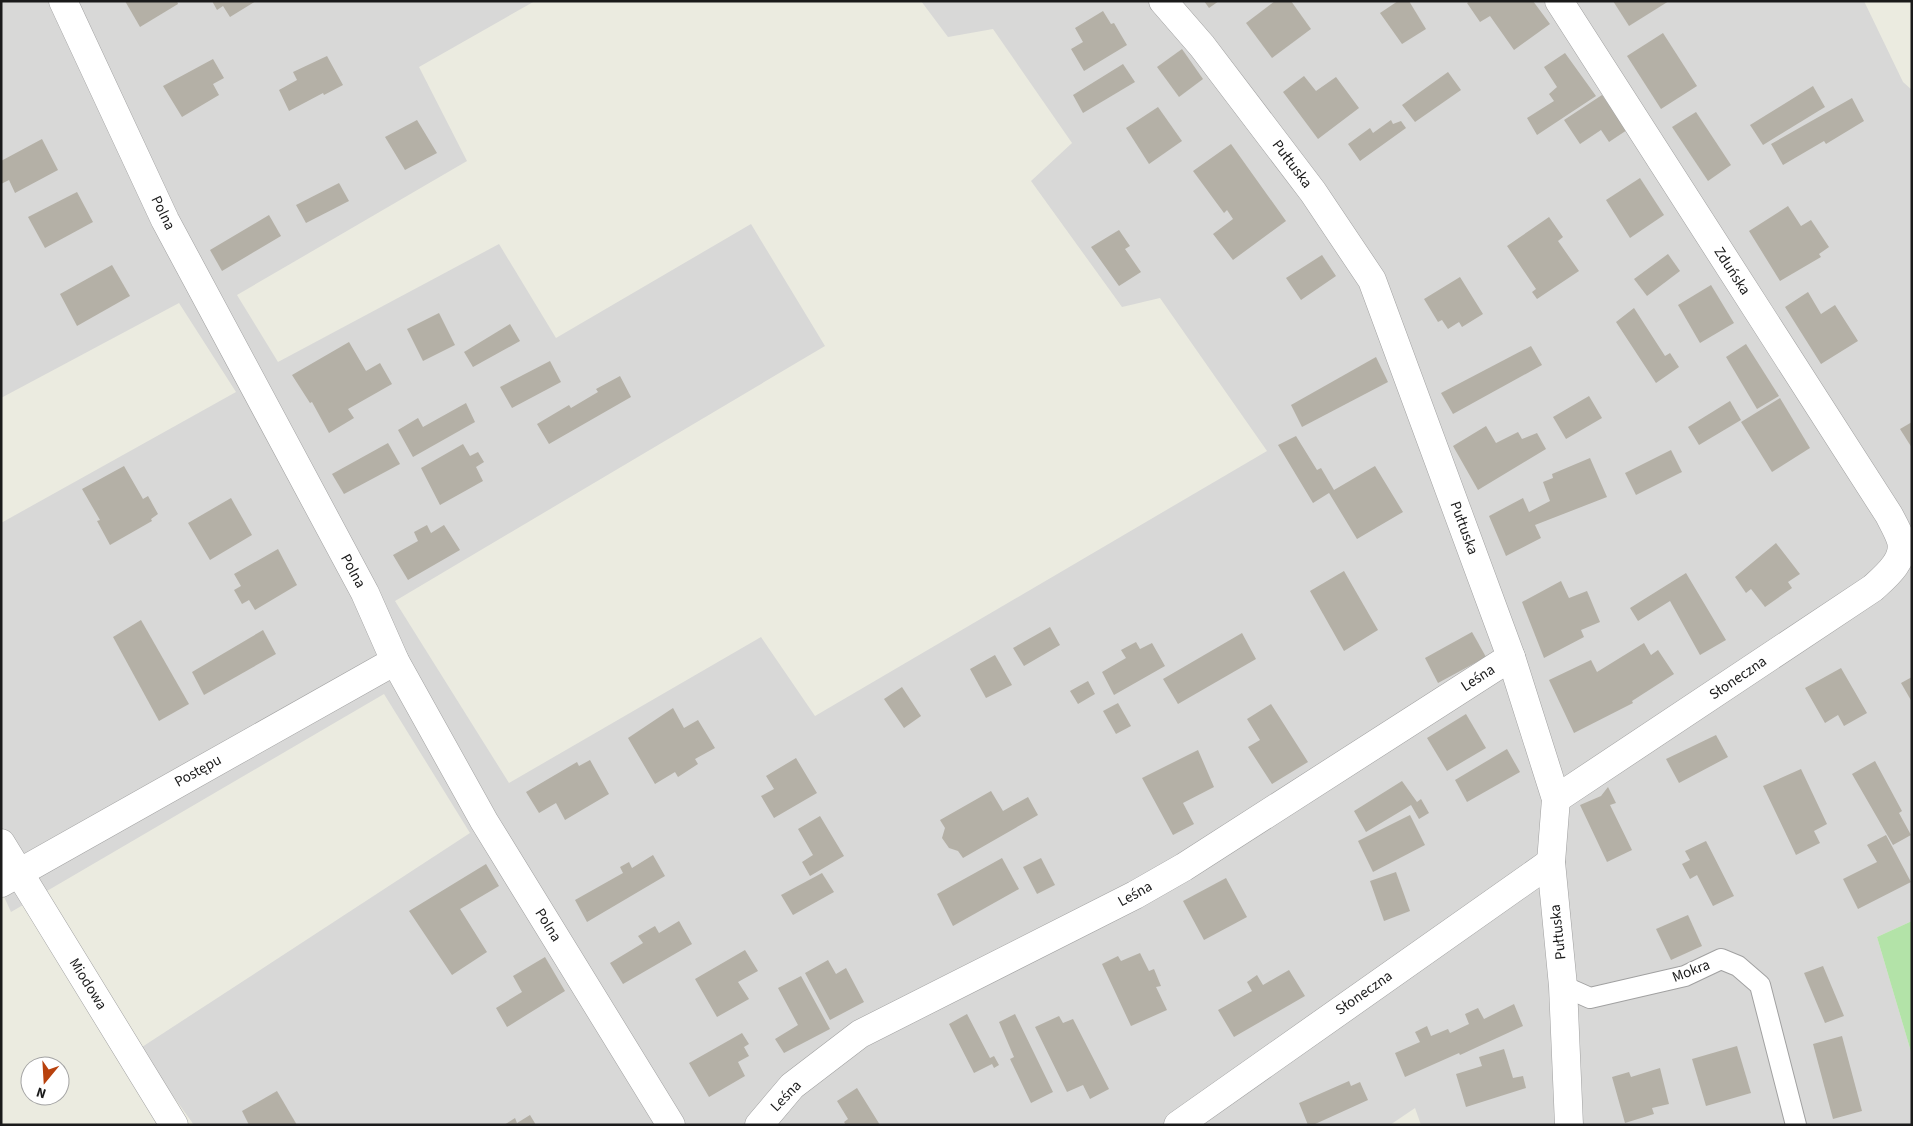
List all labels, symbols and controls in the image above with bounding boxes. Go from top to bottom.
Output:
street label: Pułtuska [1267,135,1317,193]
street label: Polna [146,192,180,234]
street label: Zduńska [1709,243,1755,299]
street label: Pułtuska [1445,498,1483,558]
street label: Polna [335,550,371,592]
street label: Słoneczna [1705,651,1771,705]
street label: Leśna [1457,659,1499,697]
street label: Postępu [171,749,225,793]
street label: Leśna [1114,876,1156,912]
street label: Pułtuska [1545,903,1571,961]
street label: Polna [530,904,566,946]
street label: Miodowa [64,954,112,1014]
street label: Mokra [1669,954,1713,988]
street label: Słoneczna [1331,966,1397,1020]
north arrow [20,1056,70,1106]
street label: Leśna [766,1076,806,1116]
text: N [34,1081,49,1103]

